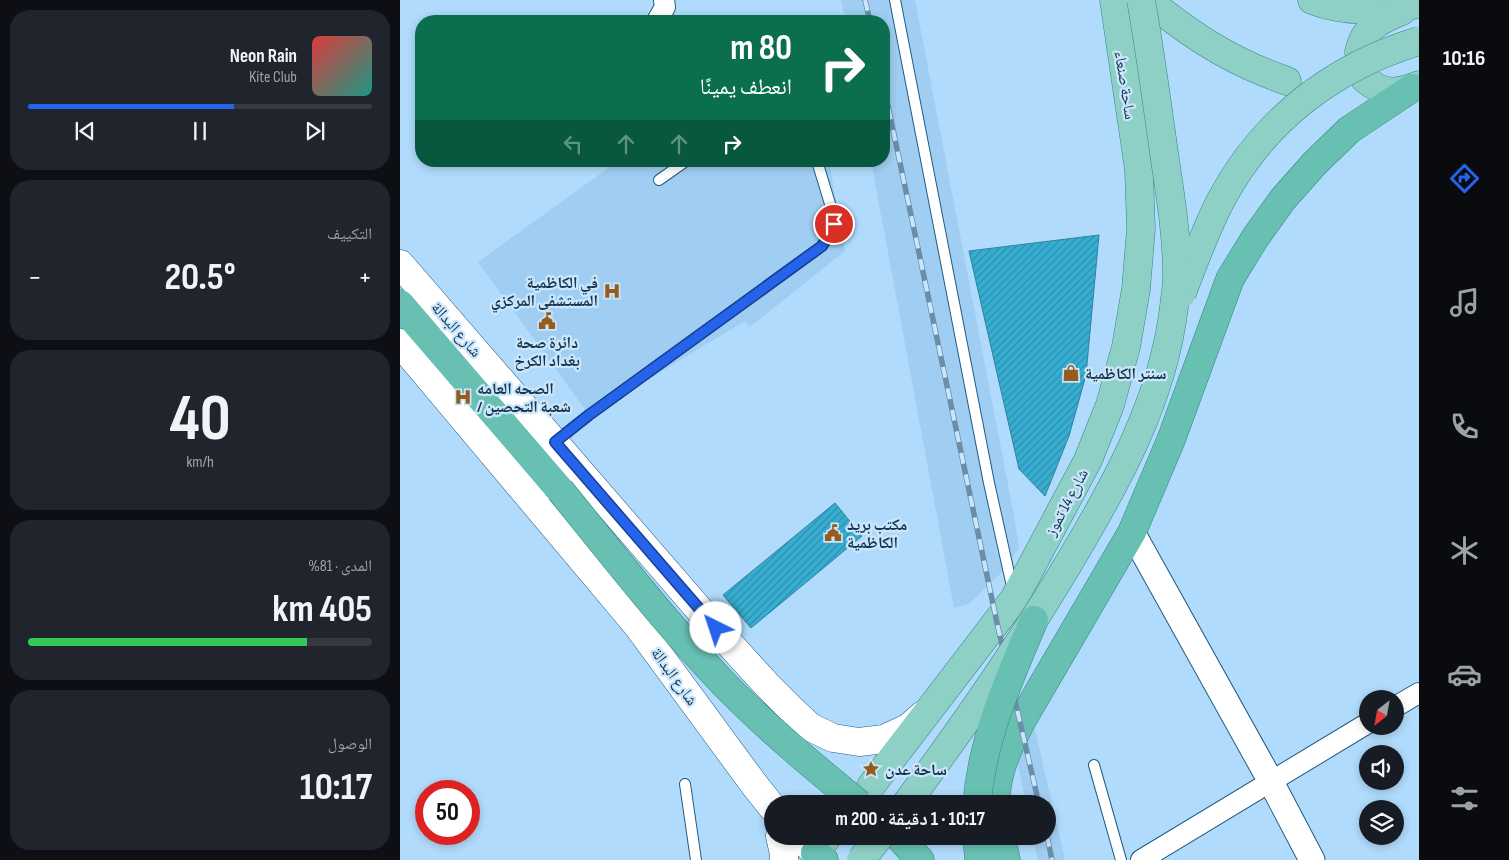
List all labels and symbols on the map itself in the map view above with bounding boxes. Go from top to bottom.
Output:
street label: ساحة صنعاء [1110,49,1139,121]
pin [813,203,855,245]
place label: في الكاظمية المستشفى المركزي [491,274,598,313]
hospital icon: في الكاظمية المستشفى المركزي [602,281,622,301]
street label: شارع البدالة [427,299,485,361]
public building icon: دائرة صحة بغداد الكرخ [537,311,557,331]
place label: دائرة صحة بغداد الكرخ [514,334,580,371]
shop icon: سنتر الكاظمية [1061,363,1081,383]
place label: سنتر الكاظمية [1085,365,1166,384]
place label: الصحه العامه / شعبة التحصين [477,380,571,417]
hospital icon: الصحه العامه / شعبة التحصين [453,387,473,407]
street label: شارع 14 تموز [1041,466,1093,541]
place label: مكتب بريد الكاظمية [847,516,907,553]
public building icon: مكتب بريد الكاظمية [823,523,843,543]
position arrow [689,601,741,653]
street label: شارع البدالة [646,644,701,710]
north arrow [1359,690,1404,735]
place icon: ساحة عدن [861,759,881,779]
place label: ساحة عدن [885,761,947,780]
speed limit sign: 50 [415,780,480,845]

